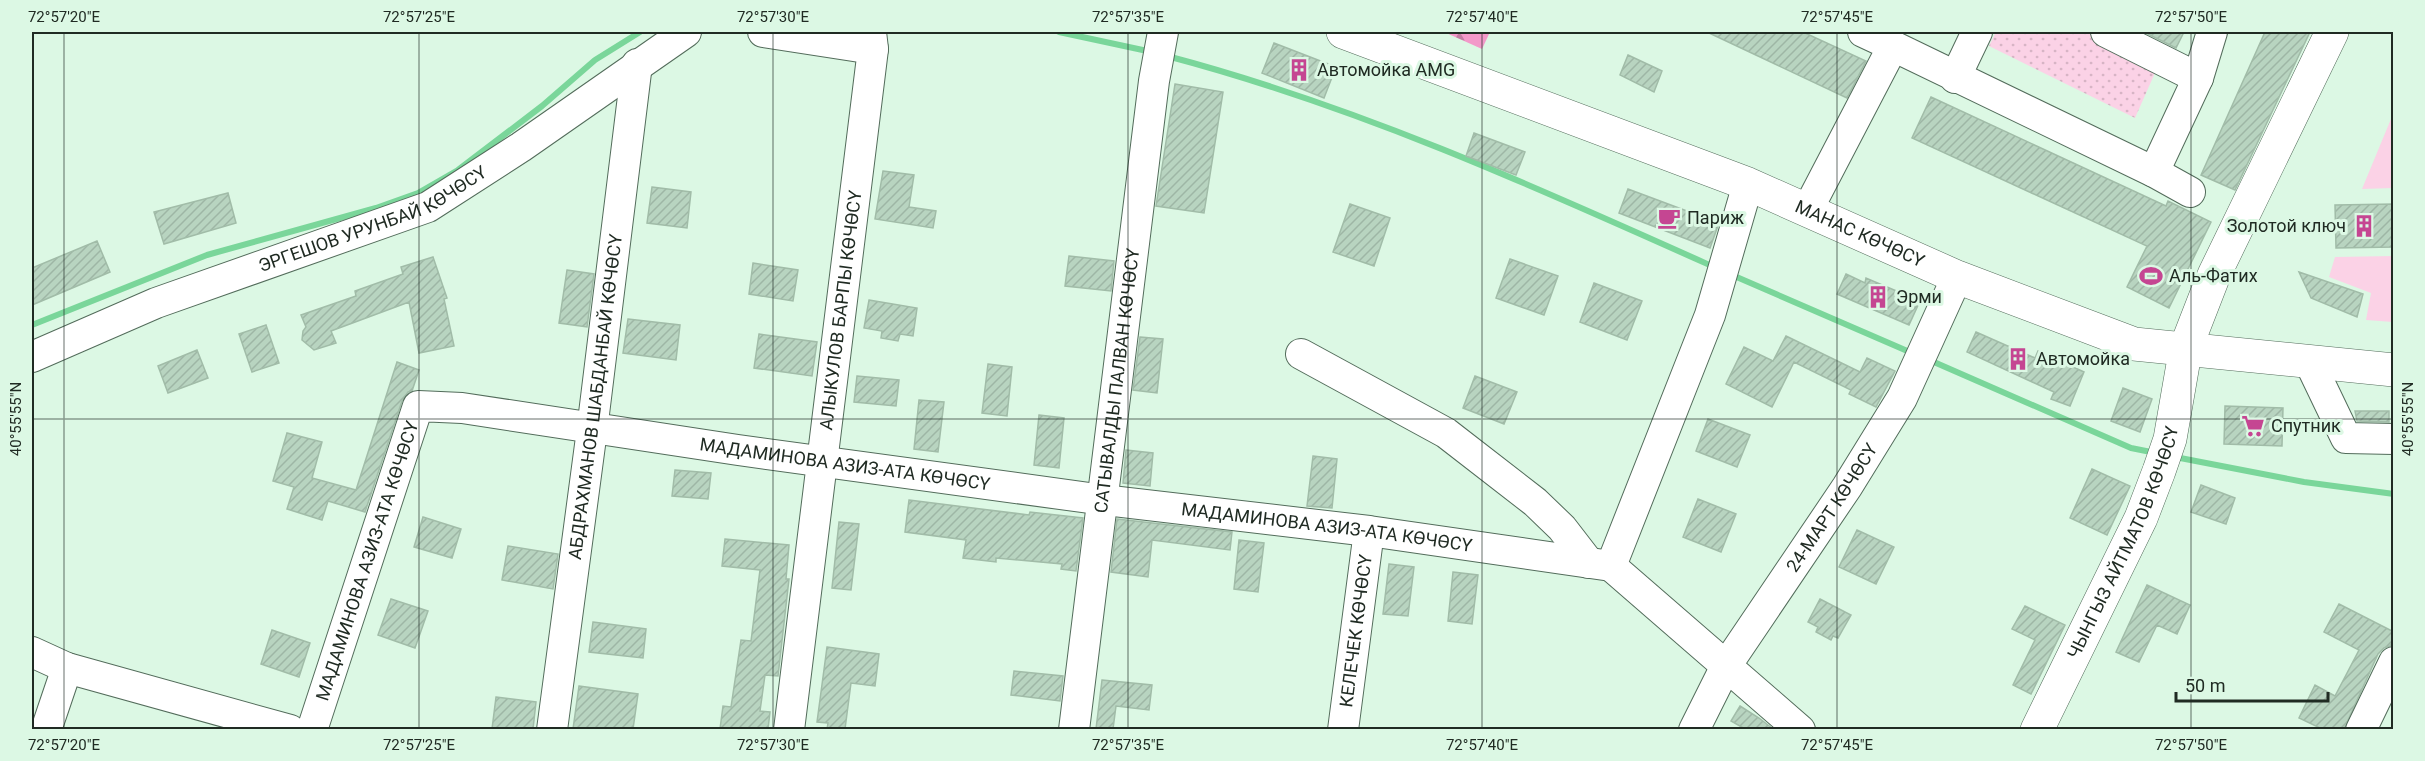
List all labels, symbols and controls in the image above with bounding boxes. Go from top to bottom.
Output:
text: 72°57'20"E [28,8,101,26]
text: 72°57'25"E [383,8,456,26]
text: 72°57'30"E [737,8,810,26]
text: 72°57'35"E [1092,8,1165,26]
text: 72°57'40"E [1446,8,1519,26]
text: 72°57'45"E [1801,8,1874,26]
text: 72°57'50"E [2155,8,2228,26]
building icon: Автомойка AMG [1286,57,1312,83]
place label: Автомойка AMG [1317,59,1455,80]
street label: ЭРГЕШОВ УРУНБАЙ КӨЧӨСҮ [255,161,490,276]
street label: АЛЫКУЛОВ БАРПЫ КӨЧӨСҮ [815,189,866,431]
street label: МАНАС КӨЧӨСҮ [1792,195,1928,271]
cafe icon: Париж [1656,205,1682,231]
place label: Париж [1687,207,1744,228]
building icon: Золотой ключ [2351,213,2377,239]
place label: Золотой ключ [2227,215,2346,236]
street label: АБДРАХМАНОВ ШАБДАНБАЙ КӨЧӨСҮ [564,233,626,561]
street label: САТЫВАЛДЫ ПАЛВАН КӨЧӨСҮ [1090,247,1143,514]
sports icon: Аль-Фатих [2138,263,2164,289]
place label: Аль-Фатих [2169,265,2258,286]
building icon: Эрми [1865,284,1891,310]
place label: Эрми [1896,286,1942,307]
building icon: Автомойка [2005,346,2031,372]
place label: Автомойка [2036,348,2130,369]
text: 40°55'55"N [7,382,25,456]
text: 40°55'55"N [2399,382,2417,456]
supermarket icon: Спутник [2240,413,2266,439]
place label: Спутник [2271,415,2341,436]
street label: МАДАМИНОВА АЗИЗ-АТА КӨЧӨСҮ [311,418,422,703]
street label: ЧЫНГЫЗ АЙТМАТОВ КӨЧӨСҮ [2063,424,2182,662]
street label: МАДАМИНОВА АЗИЗ-АТА КӨЧӨСҮ [698,433,992,494]
street label: 24-МАРТ КӨЧӨСҮ [1782,439,1882,576]
street label: МАДАМИНОВА АЗИЗ-АТА КӨЧӨСҮ [1180,498,1474,556]
street label: КЕЛЕЧЕК КӨЧӨСҮ [1335,553,1376,709]
scale bar [2176,665,2328,703]
text: 50 m [2185,675,2225,696]
text: 72°57'20"E [28,736,101,754]
text: 72°57'25"E [383,736,456,754]
text: 72°57'30"E [737,736,810,754]
text: 72°57'35"E [1092,736,1165,754]
text: 72°57'40"E [1446,736,1519,754]
text: 72°57'45"E [1801,736,1874,754]
text: 72°57'50"E [2155,736,2228,754]

